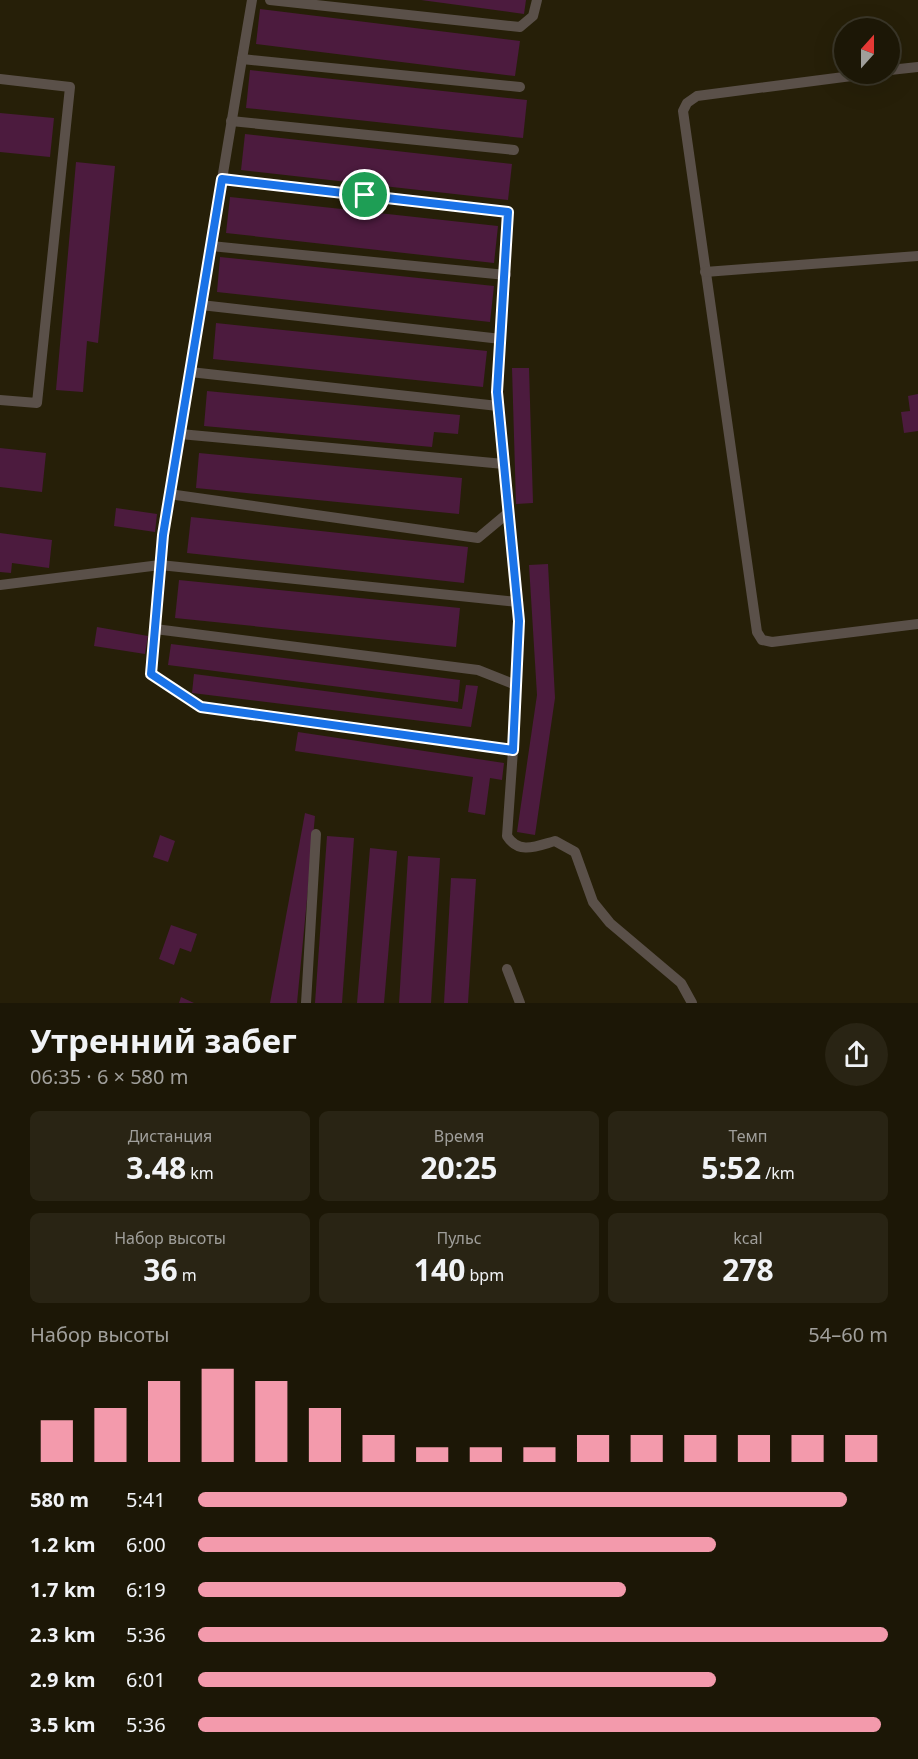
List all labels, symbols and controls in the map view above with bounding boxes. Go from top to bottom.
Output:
north arrow [834,18,900,84]
map controls [834,18,900,84]
pin [339,169,390,220]
icon: arrive [348,178,381,211]
text: Утренний забег [30,1018,297,1063]
button: share [825,1023,888,1086]
text: 06:35 · 6 × 580 m [30,1063,188,1090]
text: Дистанция [128,1125,212,1147]
text: Время [434,1125,484,1147]
text: Темп [728,1125,768,1147]
text: 3.48 [126,1147,186,1188]
text: 20:25 [420,1147,498,1188]
text: 5:52 [701,1147,761,1188]
text: km [186,1162,214,1184]
text: /km [761,1162,795,1184]
text: Набор высоты [114,1227,226,1249]
text: Пульс [436,1227,482,1249]
text: kcal [733,1227,763,1249]
text: 36 [143,1249,178,1290]
text: 140 [414,1249,465,1290]
text: 278 [722,1249,774,1290]
text: m [178,1264,197,1286]
text: bpm [465,1264,504,1286]
text: Набор высоты [30,1321,169,1348]
text: 54–60 m [808,1321,888,1348]
text: 580 m [30,1486,89,1513]
text: 5:41 [126,1486,166,1513]
text: 1.2 km [30,1531,96,1558]
text: 6:00 [126,1531,166,1558]
text: 1.7 km [30,1576,96,1603]
text: 6:19 [126,1576,166,1603]
text: 2.3 km [30,1621,96,1648]
text: 5:36 [126,1621,166,1648]
text: 2.9 km [30,1666,96,1693]
text: 6:01 [126,1666,166,1693]
text: 3.5 km [30,1711,96,1738]
text: 5:36 [126,1711,166,1738]

